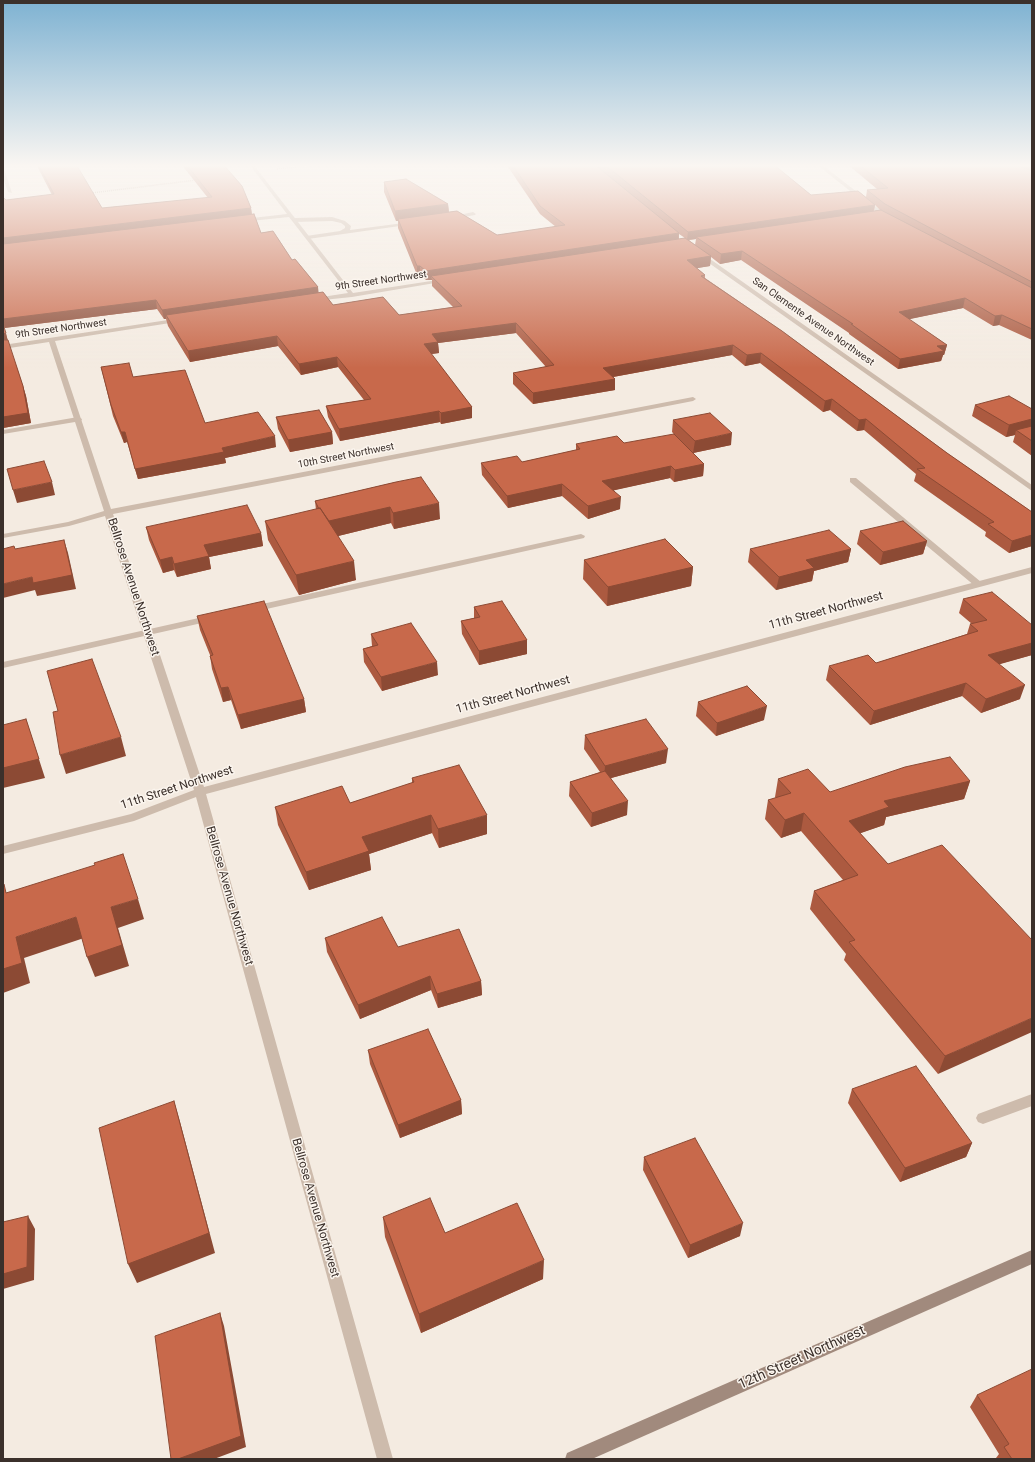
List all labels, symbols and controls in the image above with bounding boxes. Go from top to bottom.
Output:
street label: 9th Street Northwest [334,269,428,293]
street label: San Clemente Avenue Northwest [750,275,876,369]
street label: 9th Street Northwest [14,317,108,341]
street label: 10th Street Northwest [297,441,395,471]
street label: Bellrose Avenue Northwest [104,516,162,658]
street label: 11th Street Northwest [767,589,885,633]
street label: 11th Street Northwest [454,673,572,717]
street label: 11th Street Northwest [119,763,235,813]
street label: Bellrose Avenue Northwest [202,825,256,967]
street label: Bellrose Avenue Northwest [288,1137,342,1279]
street label: 12th Street Northwest [736,1322,868,1394]

